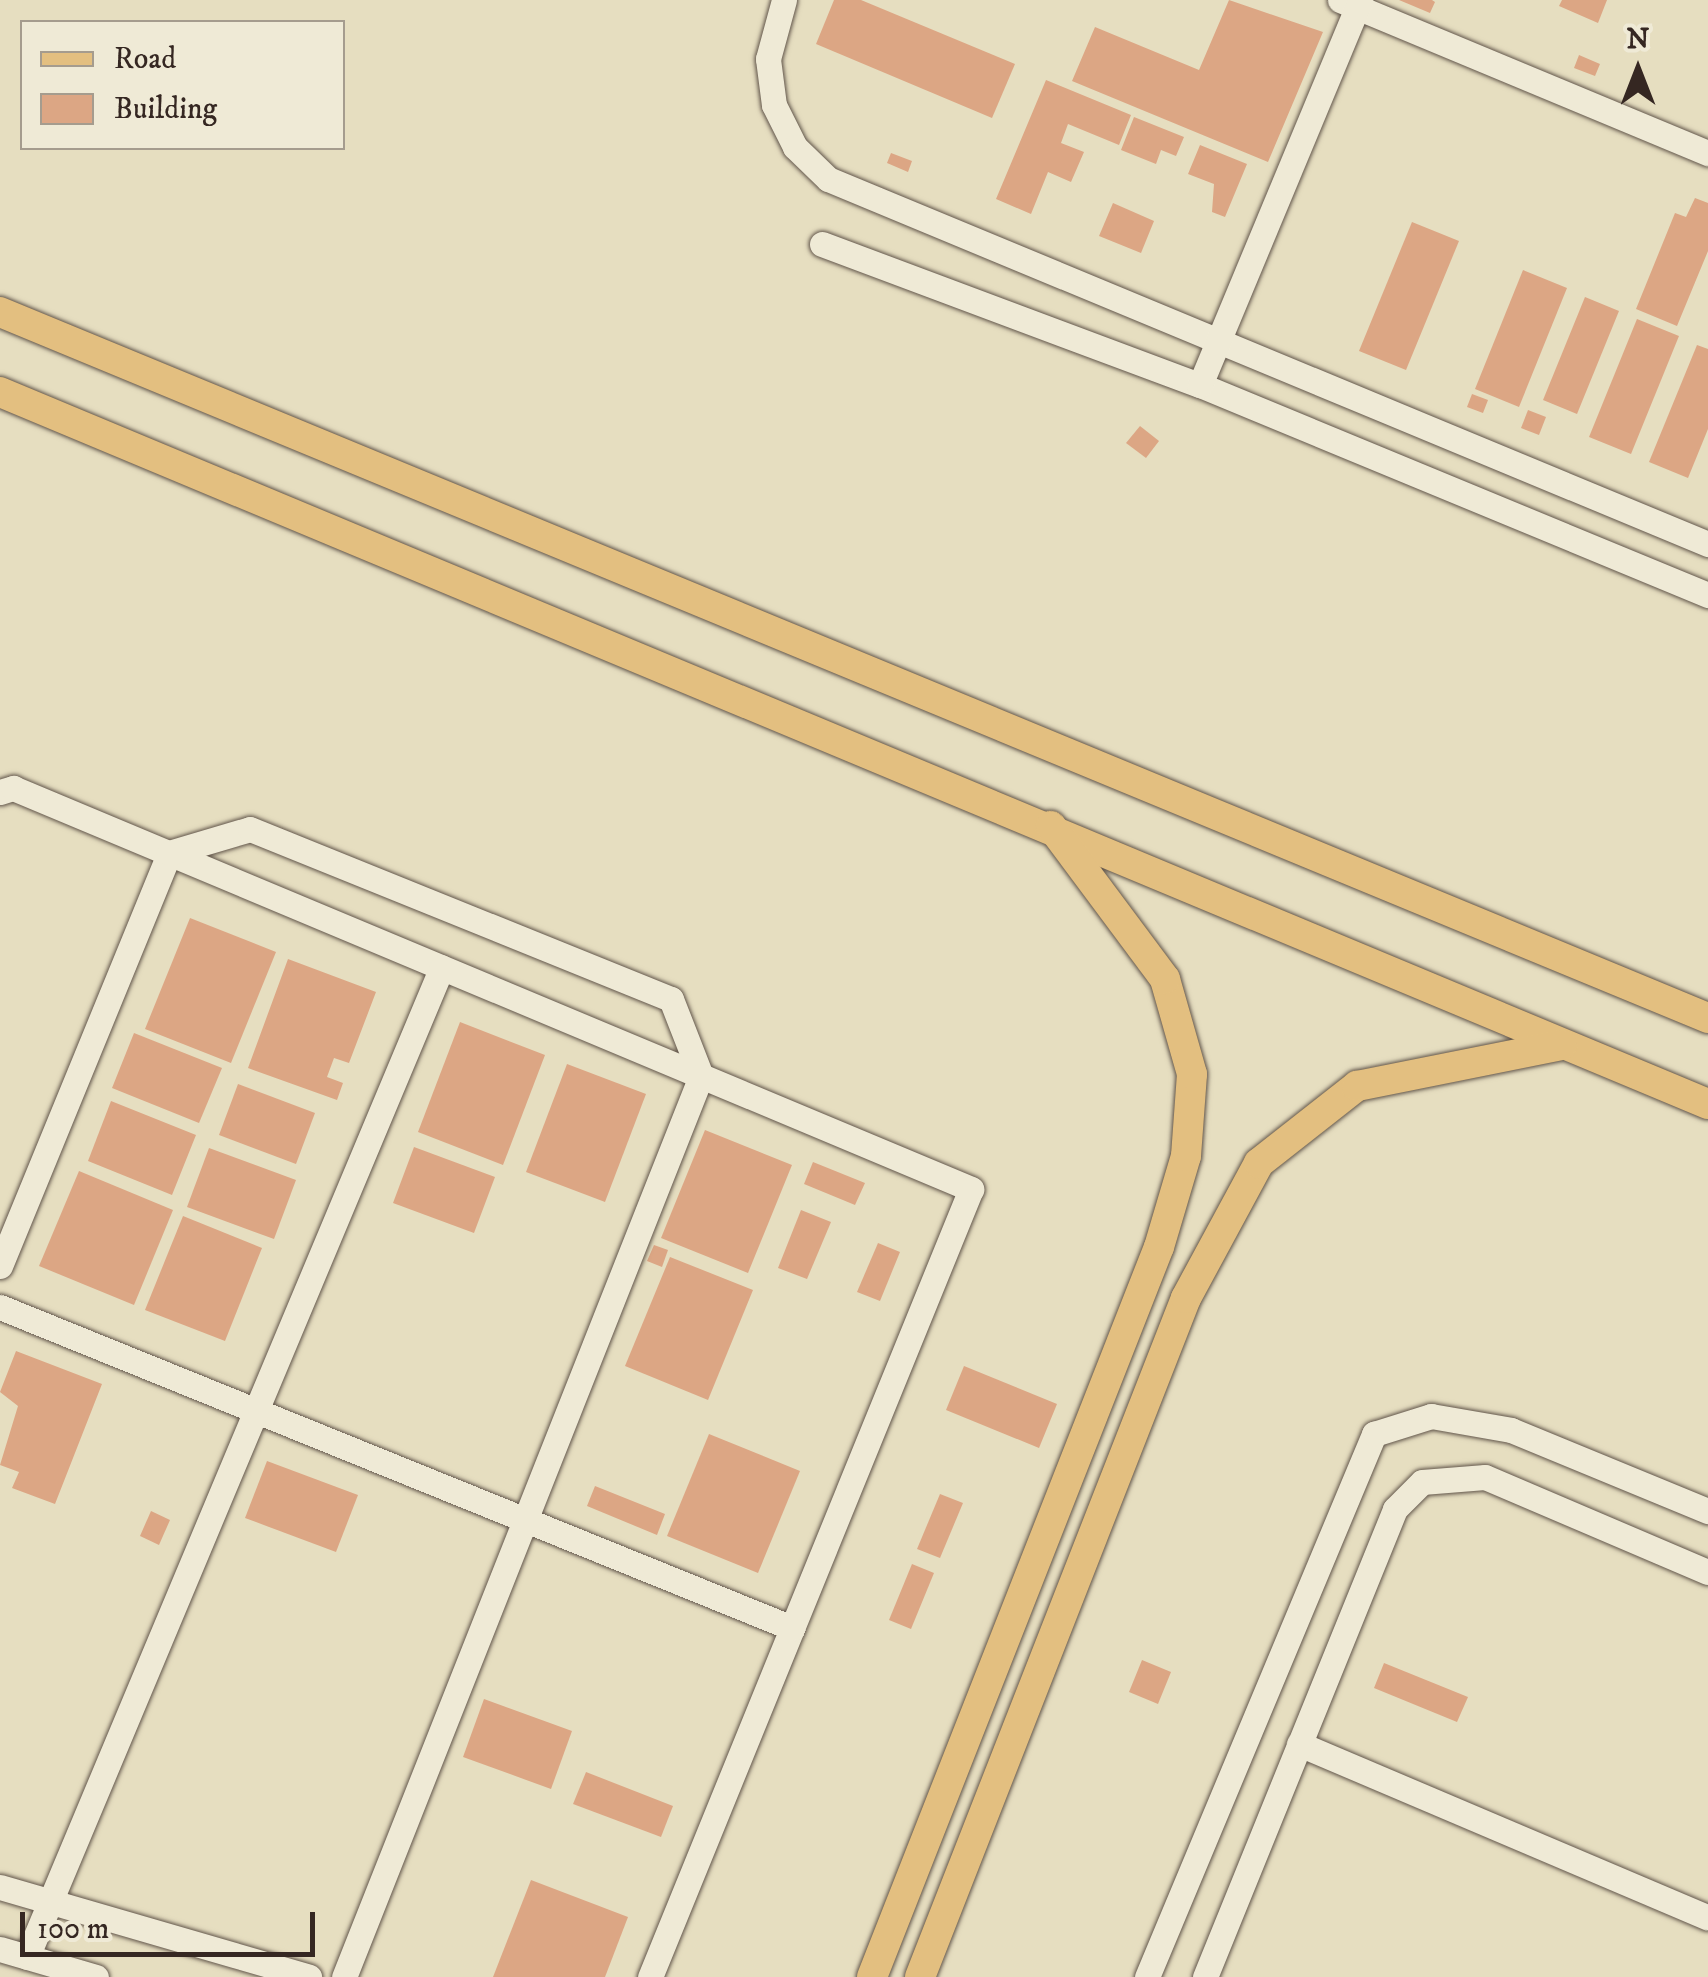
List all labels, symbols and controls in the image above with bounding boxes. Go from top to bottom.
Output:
legend [20,20,345,150]
north arrow [1588,20,1688,120]
text: N [1627,22,1649,57]
text: Road [114,41,176,78]
text: Building [114,91,217,128]
scale bar [25,1892,320,1954]
text: 100 m [37,1911,109,1948]

